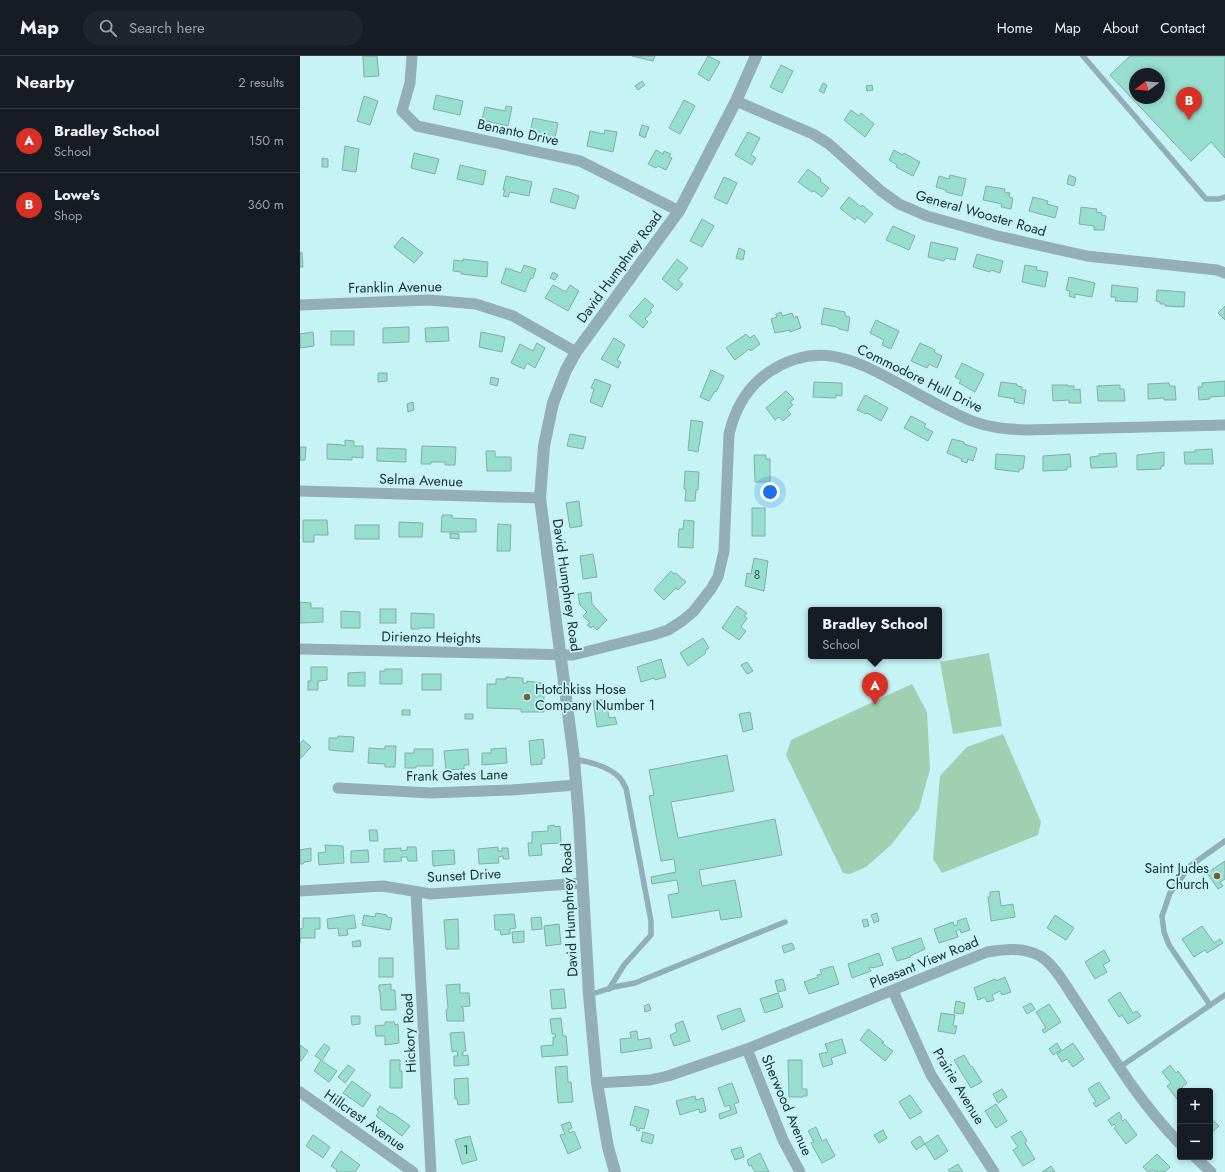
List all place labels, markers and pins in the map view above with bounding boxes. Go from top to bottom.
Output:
pin: B [1176,87,1202,120]
pin: A [862,672,888,705]
place label: Hotchkiss Hose Company Number 1 [535,679,655,715]
marker: Hotchkiss Hose Company Number 1 [522,692,532,702]
place label: Saint Judes Church [1145,858,1209,894]
marker: Saint Judes Church [1212,871,1222,881]

